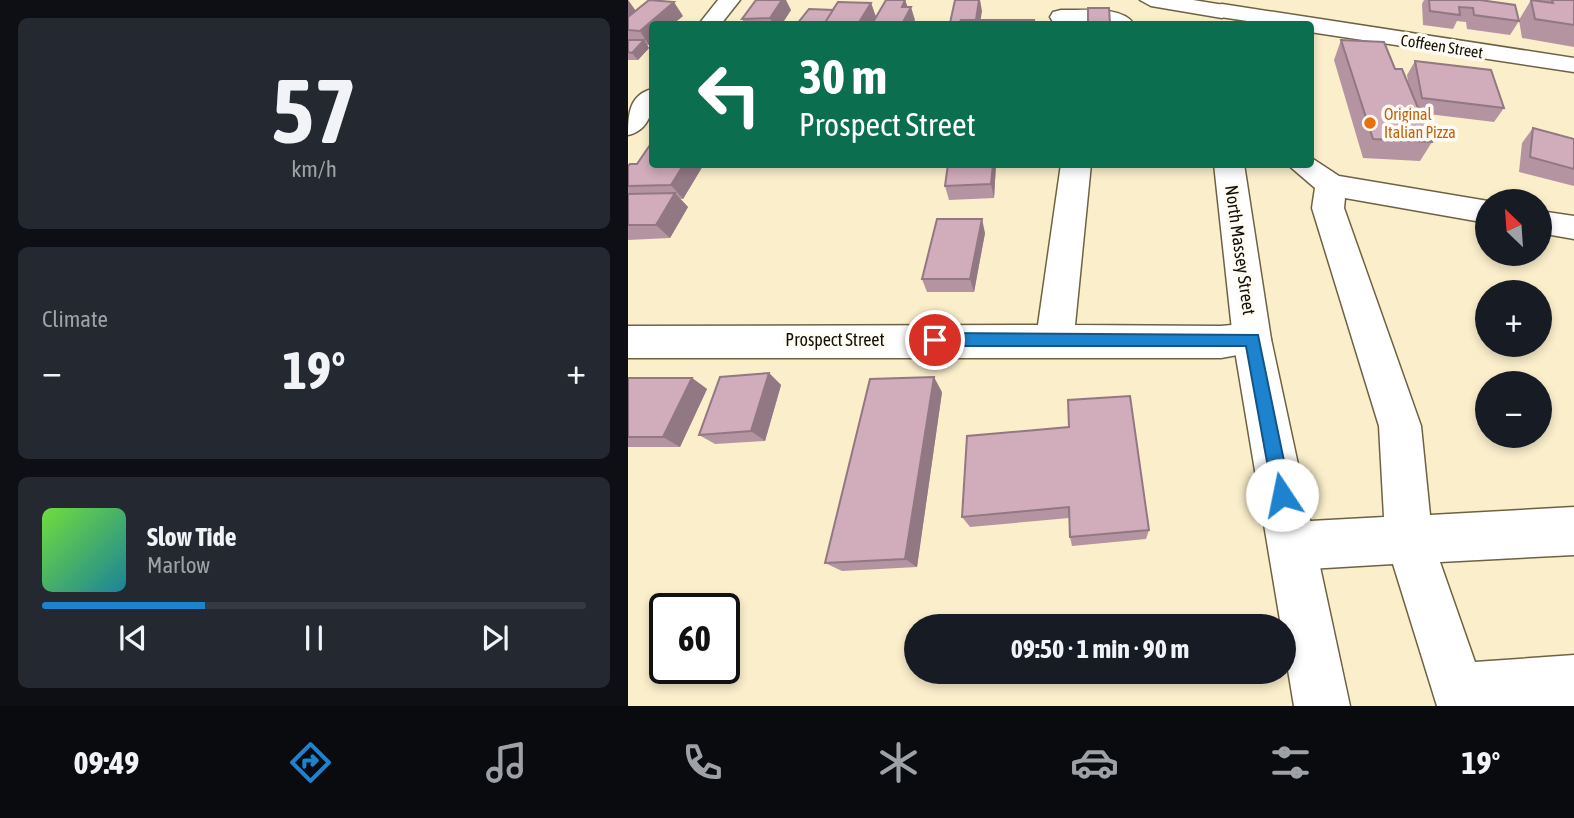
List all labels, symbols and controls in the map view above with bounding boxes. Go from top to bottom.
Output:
street label: Coffeen Street [1400,31,1485,61]
text: 30 m [799,48,887,104]
icon: left [684,49,775,140]
text: 57 [271,58,357,162]
place label: Original Italian Pizza [1384,105,1456,141]
text: Prospect Street [799,106,976,143]
marker: Original Italian Pizza [1362,115,1378,131]
text: km/h [291,156,337,182]
street label: North Massey Street [1221,184,1260,316]
north arrow [1475,189,1552,266]
map controls [1475,189,1552,448]
button: + [1475,280,1552,357]
text: Climate [42,306,108,332]
pin [905,310,965,370]
icon: arrive [916,321,954,359]
street label: Prospect Street [785,329,885,350]
text: 19° [282,340,346,400]
text: − [42,349,62,392]
text: + [566,349,586,392]
button: − [1475,371,1552,448]
position arrow [1245,458,1319,532]
text: Slow Tide [147,522,237,552]
text: Marlow [147,552,210,578]
speed limit sign: 60 [649,593,740,684]
icon: previous [114,619,152,657]
icon: pause [295,619,333,657]
icon: next [476,619,514,657]
text: 09:50 · 1 min · 90 m [1011,634,1189,664]
icon: directions [286,738,335,787]
icon: music [482,738,531,787]
icon: phone [678,738,727,787]
icon: climate [874,738,923,787]
icon: car [1070,738,1119,787]
icon: filters [1266,738,1315,787]
text: 09:49 [73,744,139,781]
text: 19° [1462,744,1500,781]

